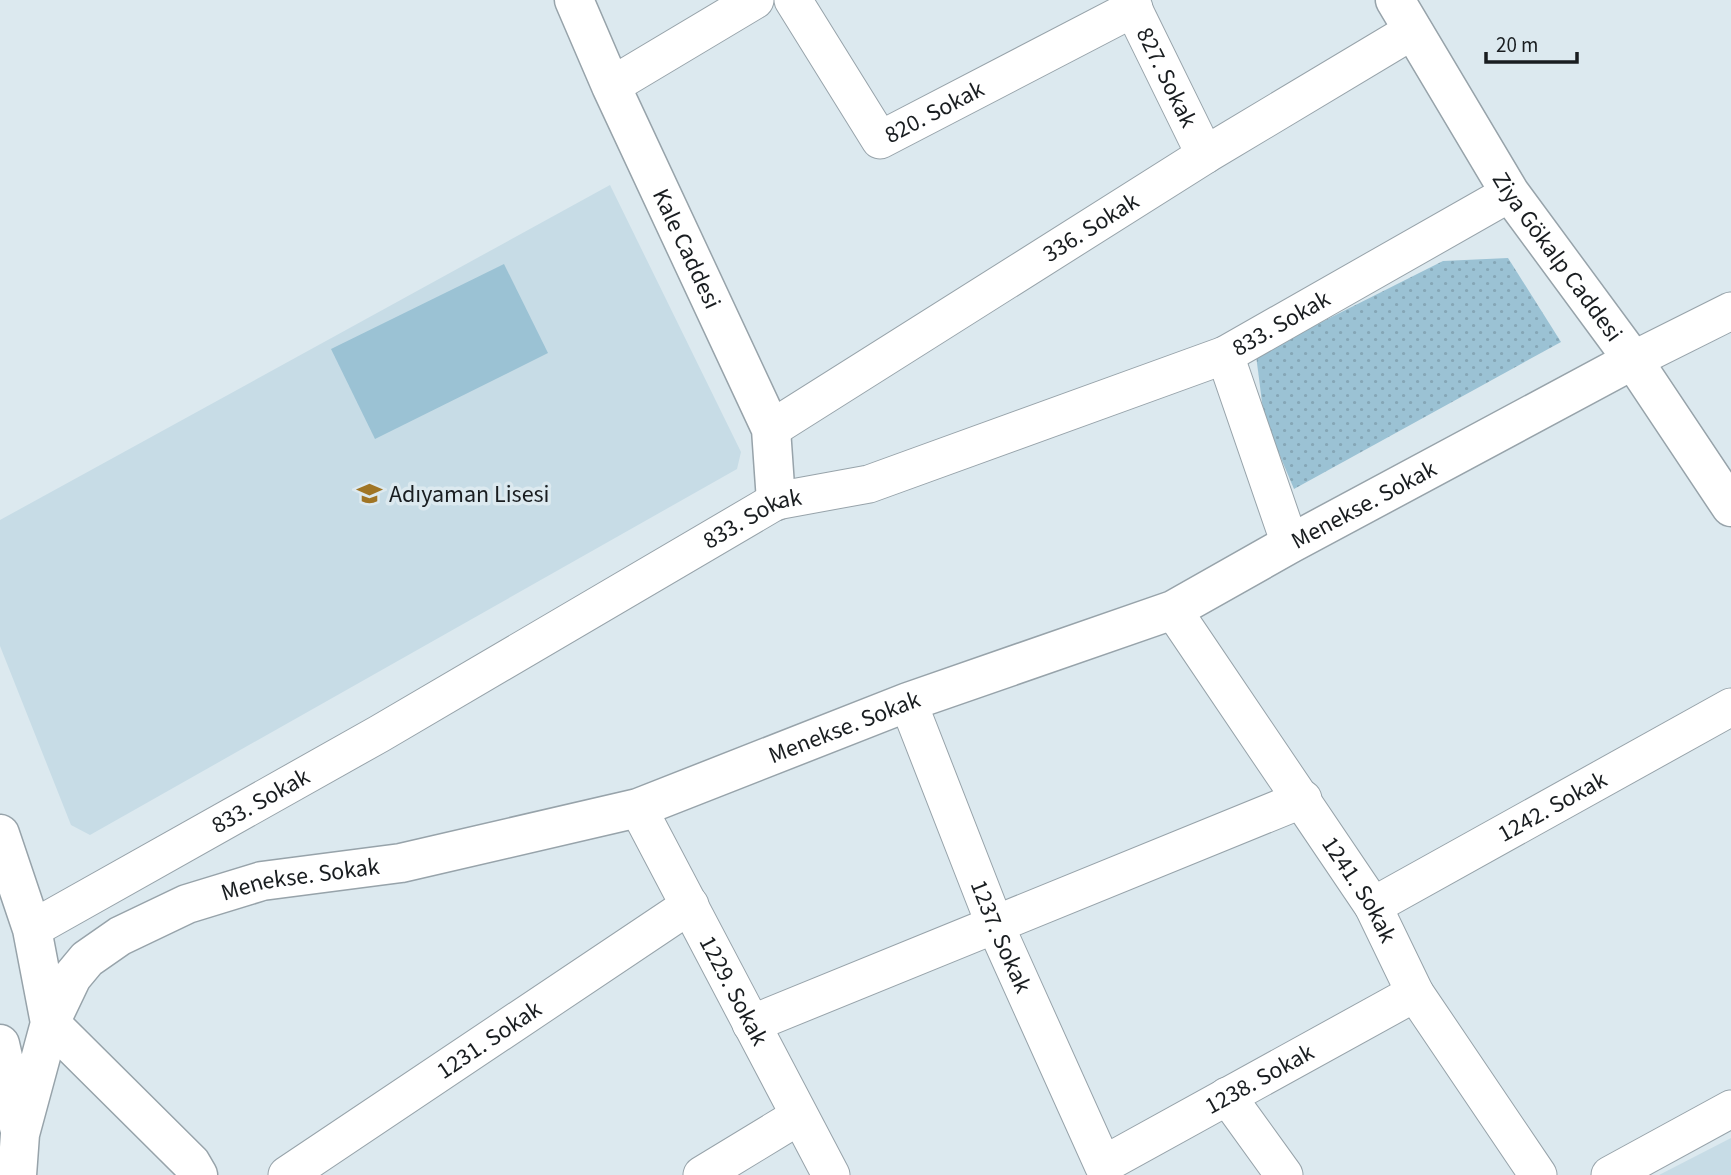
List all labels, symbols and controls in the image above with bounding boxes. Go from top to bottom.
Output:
street label: 827. Sokak [1127,21,1206,134]
scale bar [1486,21,1577,65]
text: 20 m [1496,30,1538,60]
street label: 820. Sokak [878,72,991,153]
street label: Ziya Gökalp Caddesi [1483,165,1631,349]
street label: Kale Caddesi [643,183,730,315]
street label: 336. Sokak [1036,184,1146,271]
street label: 833. Sokak [1226,282,1337,366]
street label: Menekse. Sokak [1285,451,1443,558]
place label: Adıyaman Lisesi [389,477,550,512]
school or university icon: Adıyaman Lisesi [355,480,383,508]
street label: 833. Sokak [696,480,805,558]
street label: Menekse. Sokak [763,682,925,773]
street label: 833. Sokak [205,759,316,843]
street label: 1242. Sokak [1491,762,1613,851]
street label: 1241. Sokak [1313,829,1405,949]
street label: Menekse. Sokak [217,849,382,911]
street label: 1237. Sokak [961,875,1040,999]
street label: 1229. Sokak [690,929,777,1052]
street label: 1231. Sokak [430,992,549,1088]
street label: 1238. Sokak [1199,1035,1321,1124]

